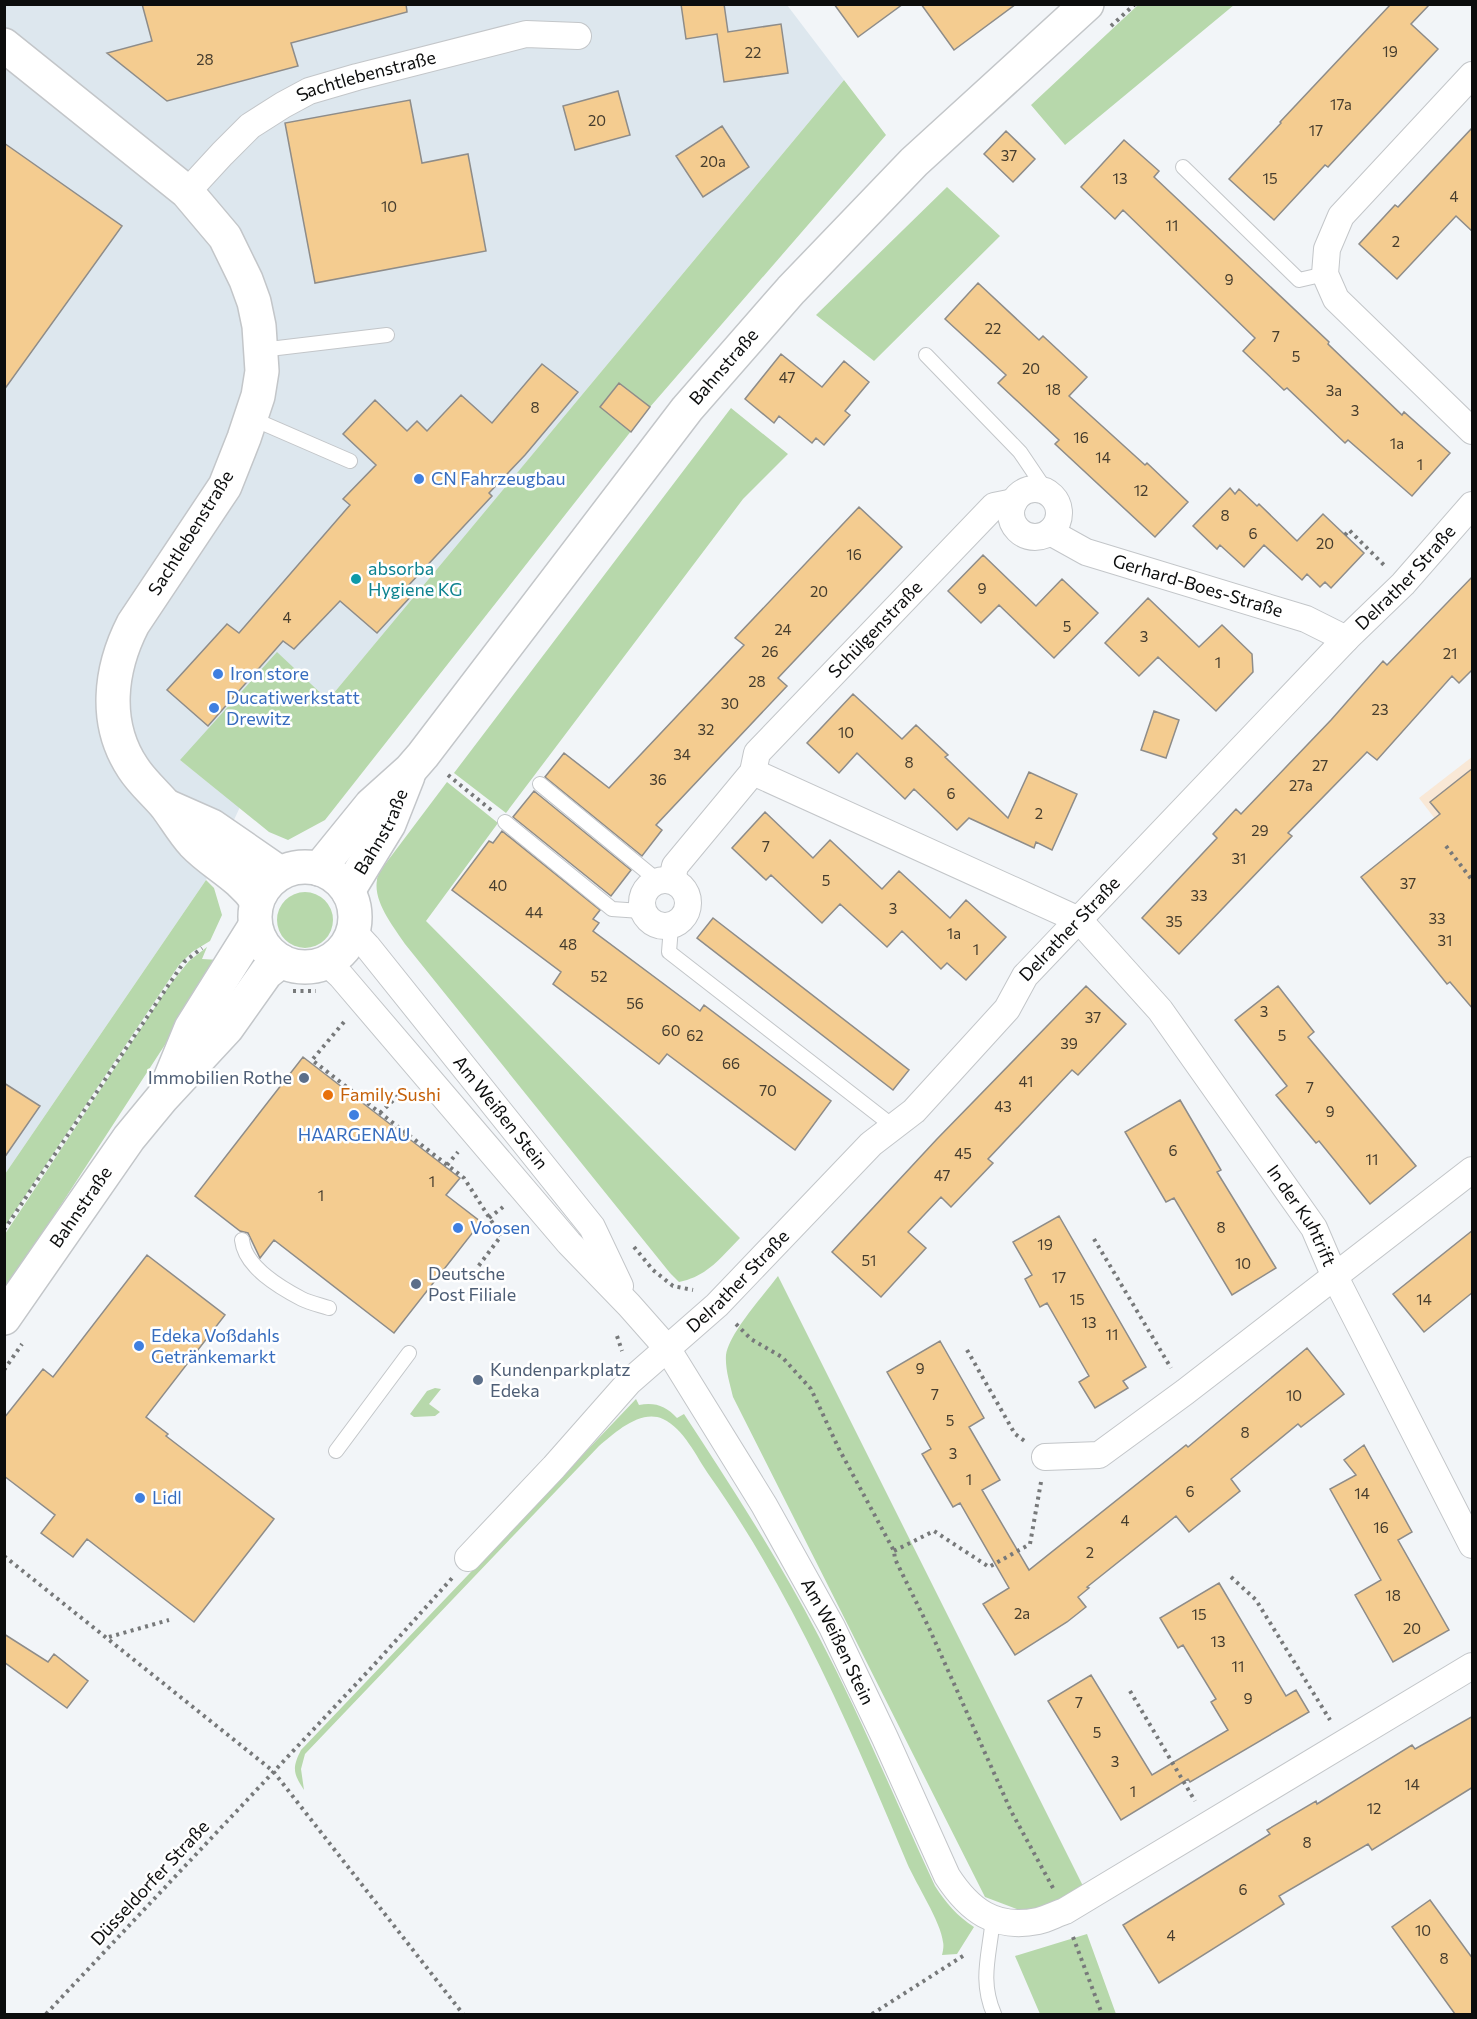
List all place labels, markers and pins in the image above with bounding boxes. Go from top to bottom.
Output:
place label: CN Fahrzeugbau [431,467,566,489]
marker: CN Fahrzeugbau [412,472,426,486]
place label: absorba Hygiene KG [368,557,462,600]
marker: absorba Hygiene KG [349,572,363,586]
place label: Iron store [230,662,309,684]
marker: Iron store [211,667,225,681]
place label: Ducatiwerkstatt Drewitz [226,686,360,729]
marker: Ducatiwerkstatt Drewitz [207,701,221,715]
place label: Immobilien Rothe [148,1066,292,1088]
marker: Immobilien Rothe [297,1071,311,1085]
place label: Family Sushi [340,1083,441,1105]
marker: Family Sushi [321,1088,335,1102]
marker: HAARGENAU [347,1108,361,1122]
place label: HAARGENAU [298,1123,410,1145]
place label: Voosen [470,1216,530,1238]
marker: Voosen [451,1221,465,1235]
place label: Deutsche Post Filiale [428,1262,516,1305]
marker: Deutsche Post Filiale [409,1277,423,1291]
place label: Edeka Voßdahls Getränkemarkt [151,1324,280,1367]
marker: Edeka Voßdahls Getränkemarkt [132,1339,146,1353]
place label: Kundenparkplatz Edeka [490,1358,630,1401]
marker: Kundenparkplatz Edeka [471,1373,485,1387]
place label: Lidl [152,1486,182,1508]
marker: Lidl [133,1491,147,1505]

